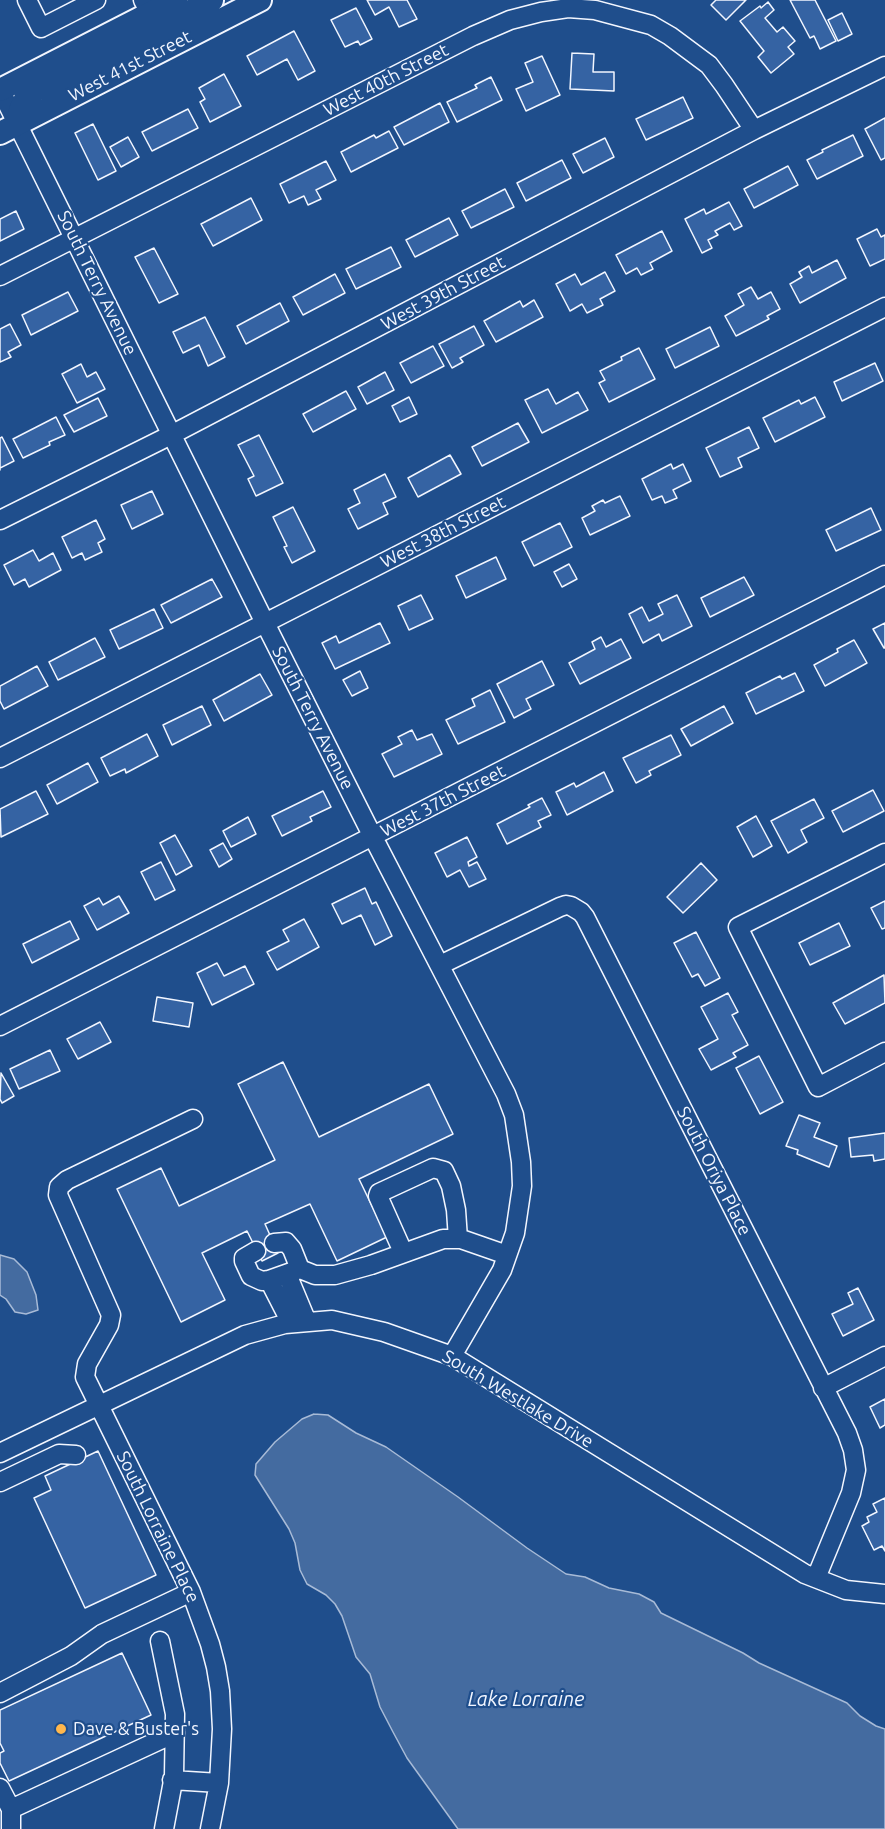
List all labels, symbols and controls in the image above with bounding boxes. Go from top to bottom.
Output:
street label: West 41st Street [65,26,195,106]
street label: West 40th Street [320,39,452,121]
street label: South Terry Avenue [53,207,141,359]
street label: West 39th Street [377,251,509,335]
street label: West 38th Street [377,491,509,573]
street label: South Terry Avenue [267,643,359,793]
street label: West 37th Street [377,760,509,842]
street label: South Oriya Place [672,1103,756,1239]
street label: South Westlake Drive [439,1345,597,1453]
street label: South Lorraine Place [112,1448,204,1606]
water label: Lake Lorraine [468,1687,584,1711]
place label: Dave & Buster's [73,1718,199,1740]
marker: Dave & Buster's [54,1722,68,1736]

